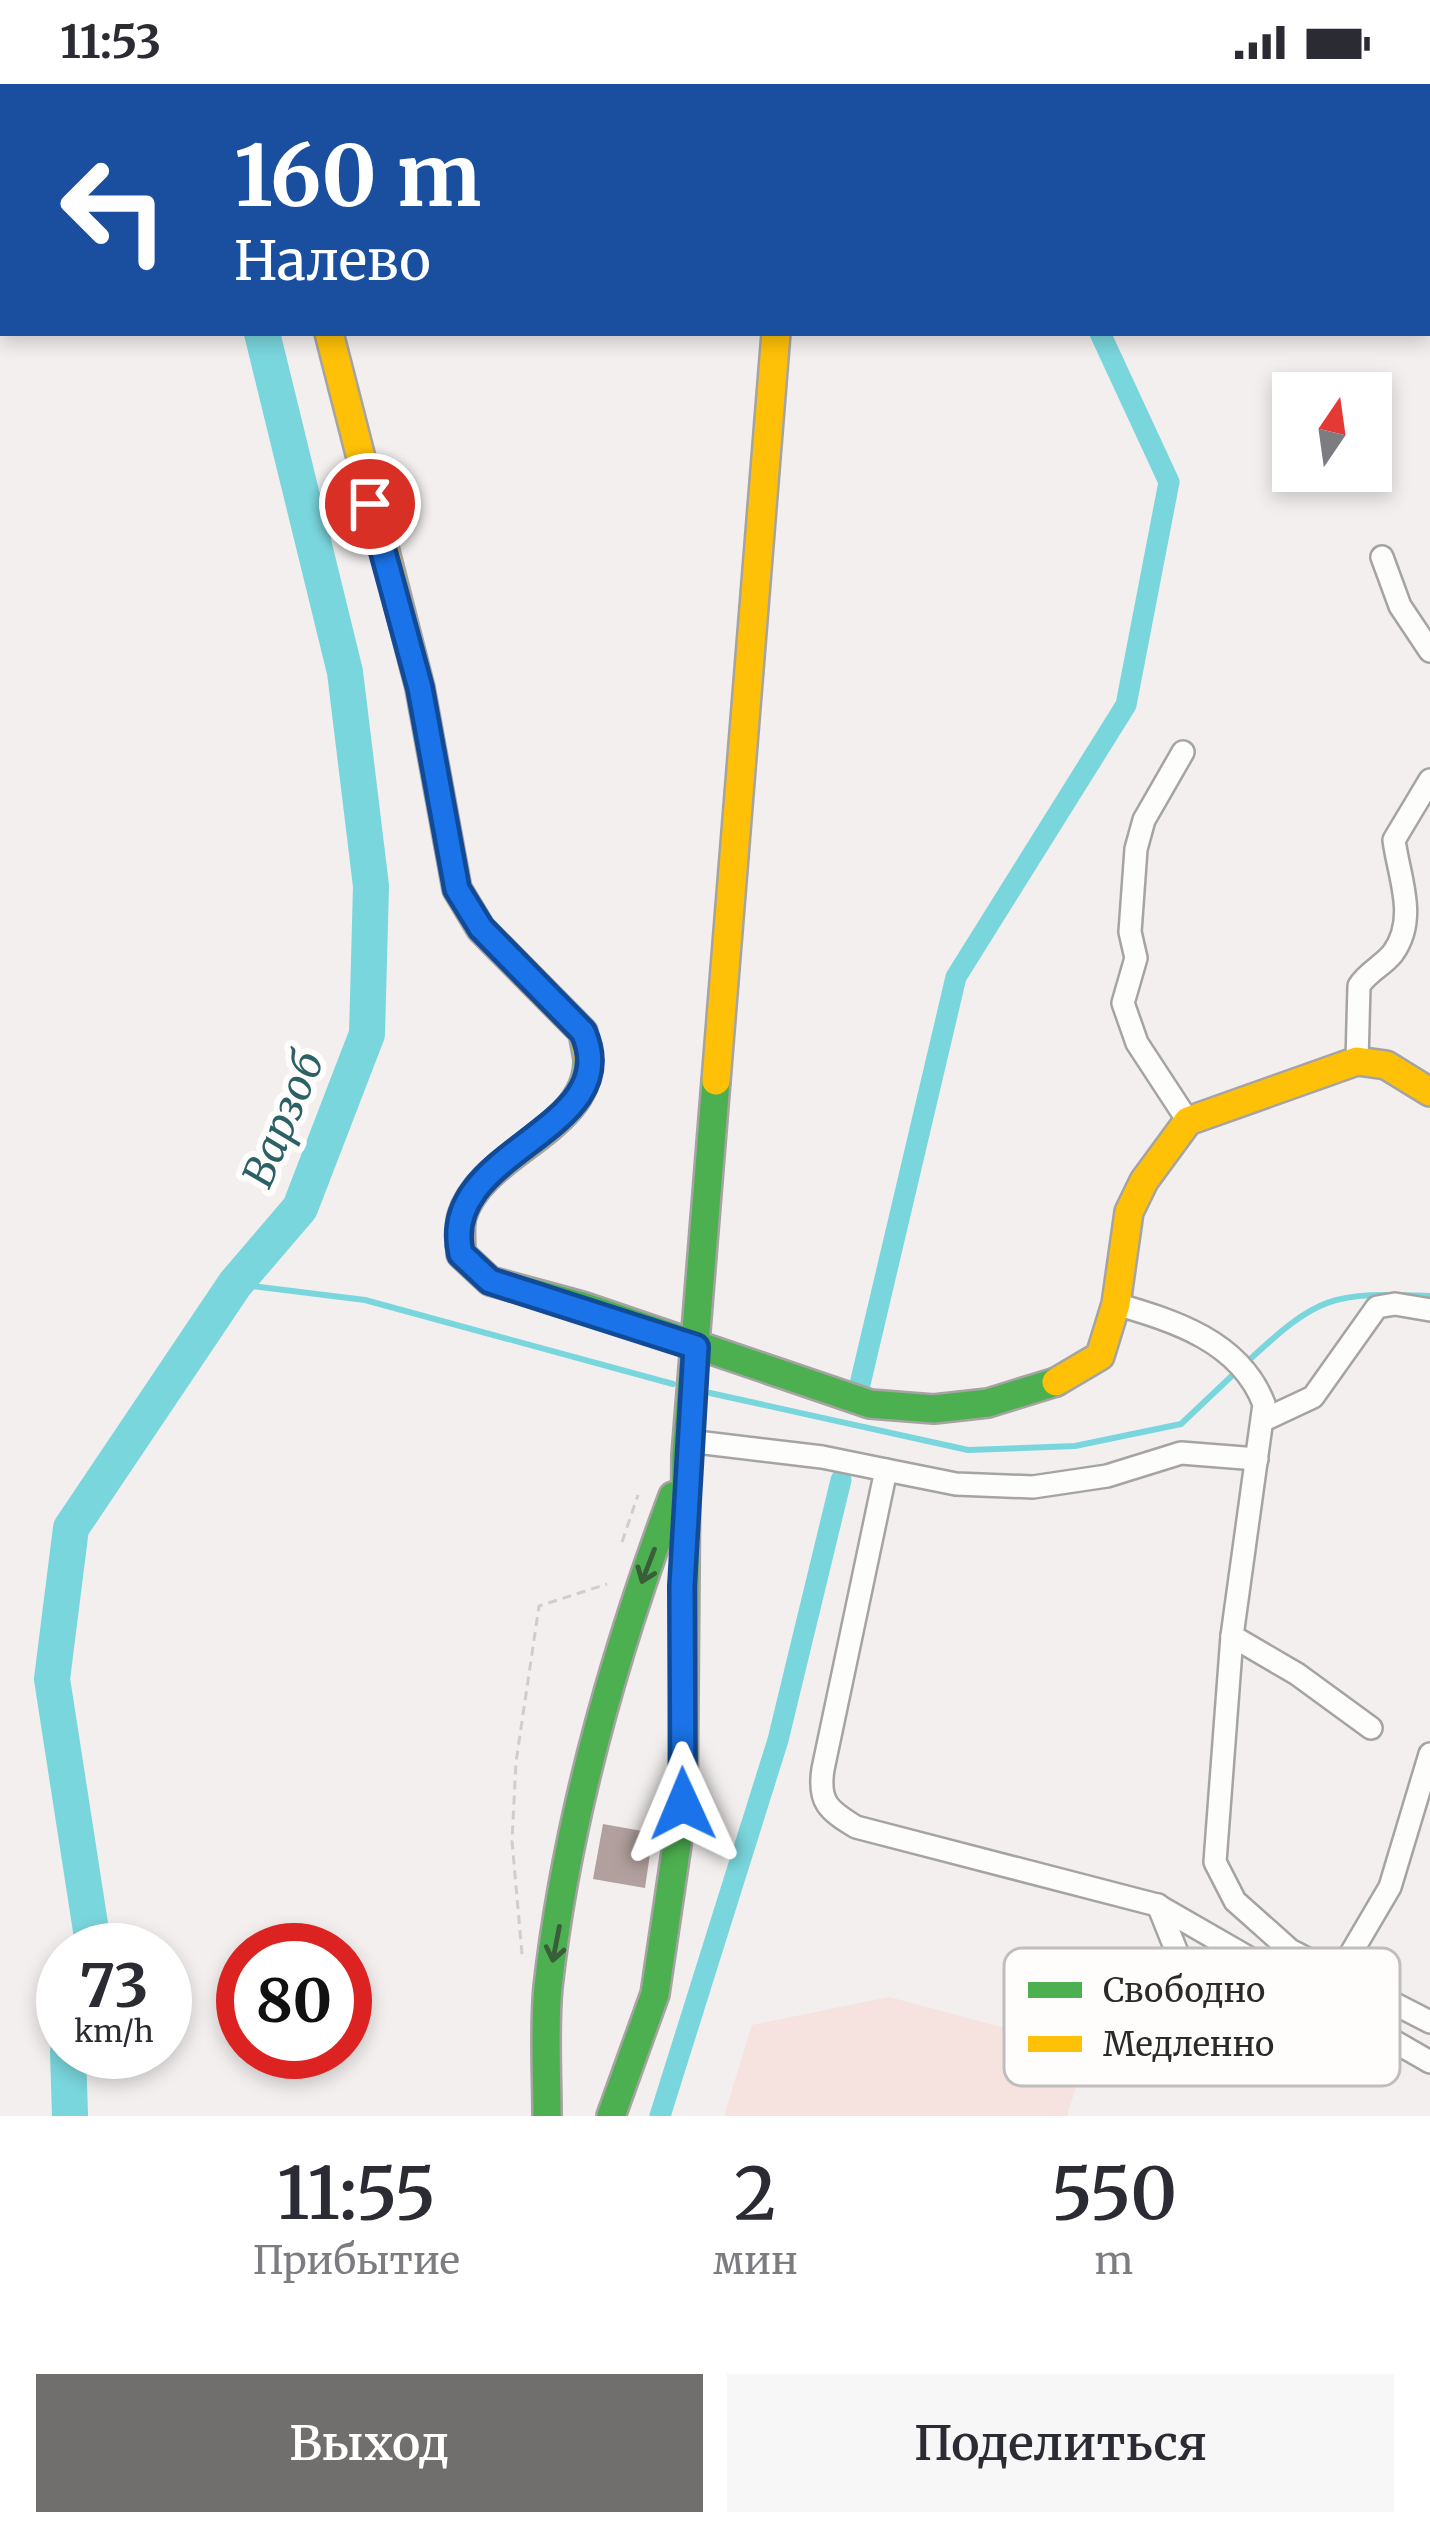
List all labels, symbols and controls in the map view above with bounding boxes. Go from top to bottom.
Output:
text: 11:53 [60,14,161,70]
text: 160 m [234,123,481,229]
icon: left [36,132,192,288]
text: Налево [234,227,431,295]
north arrow [1272,372,1392,492]
map controls [1272,372,1392,492]
pin [319,453,421,555]
icon: arrive [337,471,403,537]
water label: Варзоб [231,1043,335,1195]
one-way arrow [636,1547,657,1584]
position arrow [620,1741,746,1867]
speed limit sign: 80 [216,1923,372,2079]
one-way arrow [544,1924,566,1963]
text: 73 [79,1948,149,2023]
legend [1004,1948,1400,2086]
text: Свободно [1103,1970,1265,2011]
text: km/h [74,2012,154,2050]
text: Медленно [1103,2024,1274,2065]
text: 11:55 [277,2148,436,2239]
text: 2 [734,2148,777,2239]
text: 550 [1051,2148,1177,2239]
text: Прибытие [253,2236,460,2285]
text: мин [713,2236,798,2285]
text: m [1095,2236,1133,2285]
button: Выход [36,2374,703,2512]
button: Поделиться [727,2374,1394,2512]

